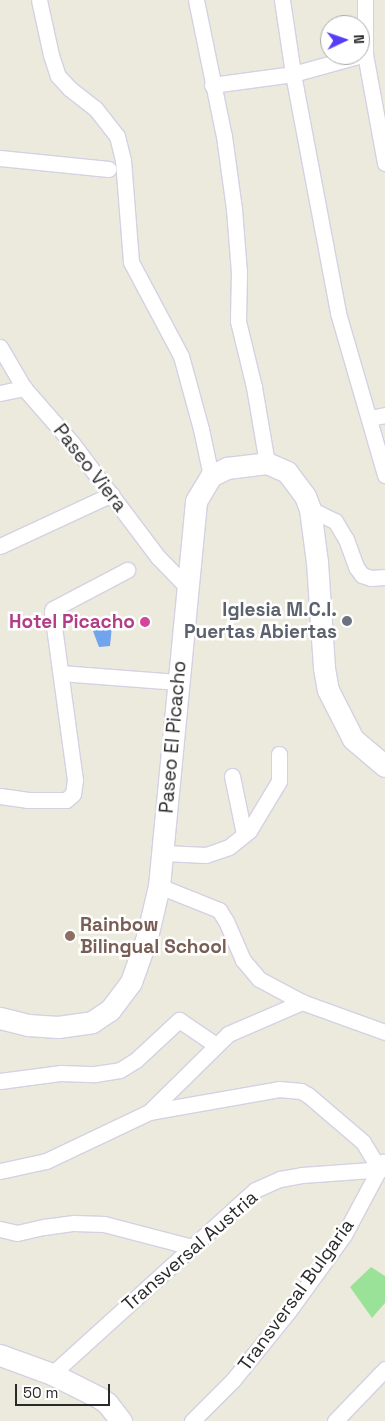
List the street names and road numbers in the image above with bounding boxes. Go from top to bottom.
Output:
street label: Paseo Viera [49,419,131,517]
street label: Paseo El Picacho [155,660,191,814]
street label: Transversal Austria [118,1186,262,1316]
street label: Transversal Bulgaria [233,1215,359,1375]

